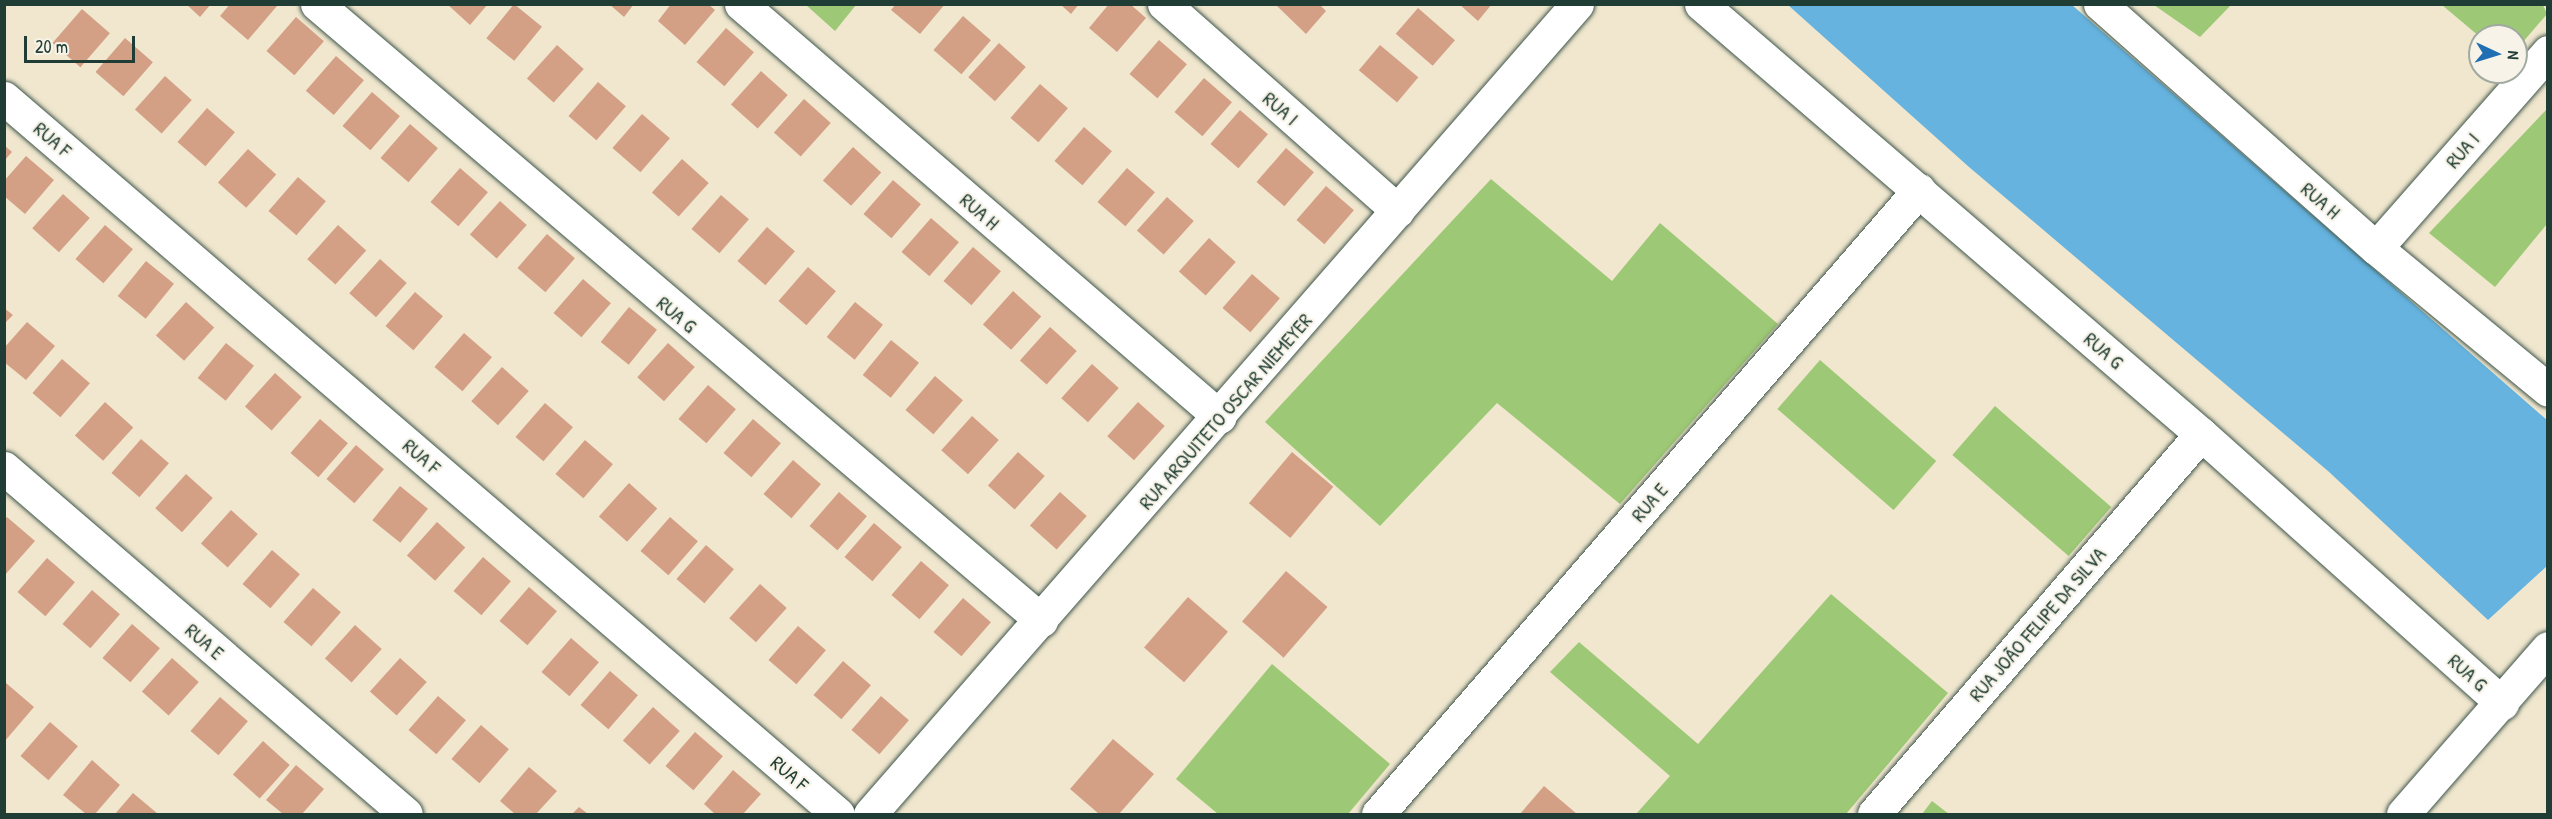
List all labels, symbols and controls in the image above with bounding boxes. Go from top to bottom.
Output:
scale bar [27,24,138,62]
north arrow [2468,24,2528,84]
text: 20 m [35,34,68,59]
text: N [2503,50,2525,60]
street label: RUA I [1258,86,1304,130]
street label: RUA F [29,116,77,162]
street label: RUA I [2440,127,2484,173]
street label: RUA H [2297,177,2345,223]
street label: RUA H [956,188,1004,234]
street label: RUA G [652,291,702,337]
street label: RUA ARQUITETO OSCAR NIEMEYER [1133,308,1317,514]
street label: RUA G [2080,326,2128,374]
street label: RUA F [398,433,446,479]
street label: RUA E [1626,478,1672,526]
street label: RUA JOÃO FELIPE DA SILVA [1964,542,2110,706]
street label: RUA E [181,618,229,664]
street label: RUA G [2444,648,2492,696]
street label: RUA F [766,750,814,796]

